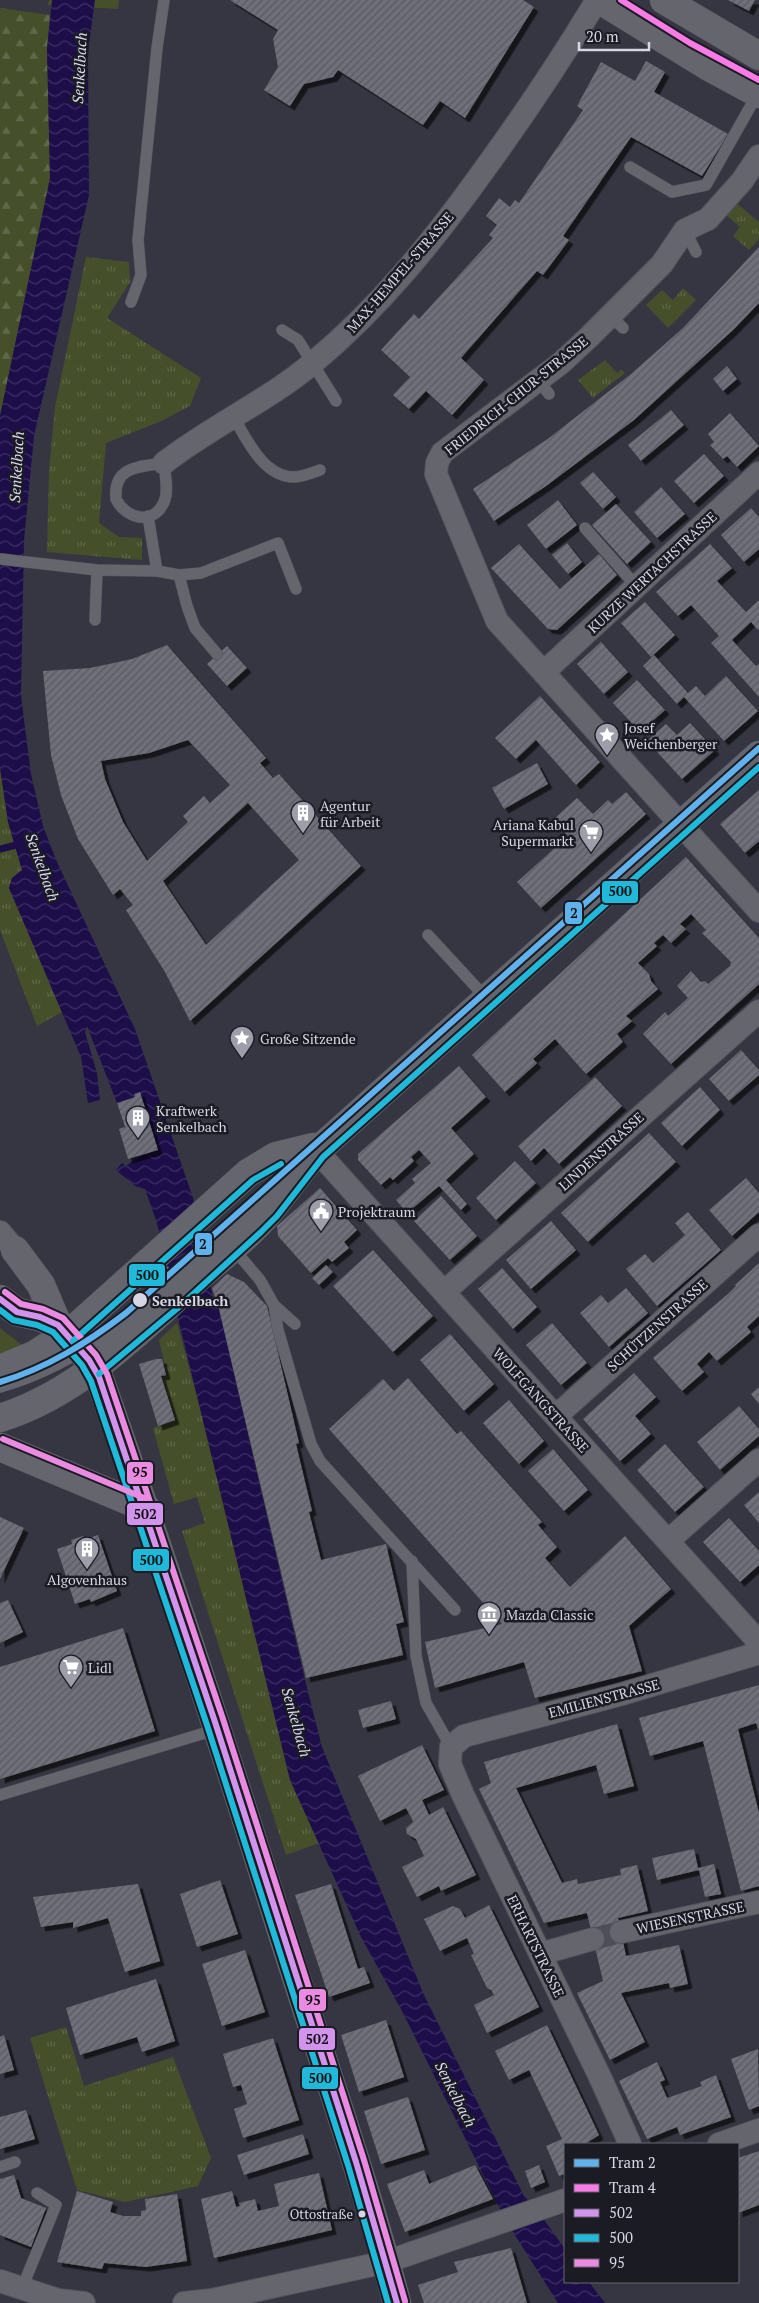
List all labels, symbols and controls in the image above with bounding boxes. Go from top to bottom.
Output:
scale bar [579,20,649,52]
text: 20 m [586,26,619,46]
water label: Senkelbach [67,32,91,104]
street label: MAX-HEMPEL-STRASSE [342,208,458,336]
street label: FRIEDRICH-CHUR-STRASSE [440,331,592,459]
water label: Senkelbach [4,431,28,503]
street label: KURZE WERTACHSTRASSE [583,507,721,637]
place label: Josef Weichenberger [624,718,718,753]
place icon: Josef Weichenberger [594,722,620,756]
place label: Agentur für Arbeit [320,796,381,831]
building icon: Agentur für Arbeit [290,800,316,834]
place label: Ariana Kabul Supermarkt [493,815,575,850]
supermarket icon: Ariana Kabul Supermarkt [578,819,604,853]
water label: Senkelbach [21,830,65,904]
line badge: 500 [601,880,639,904]
text: 500 [608,881,632,900]
line badge: 2 [564,901,583,925]
text: 2 [570,903,578,922]
place icon: Große Sitzende [229,1025,255,1059]
place label: Große Sitzende [260,1029,356,1048]
place label: Kraftwerk Senkelbach [156,1101,227,1136]
building icon: Kraftwerk Senkelbach [125,1105,151,1139]
street label: LINDENSTRASSE [554,1107,648,1195]
public building icon: Projektraum [308,1198,334,1232]
place label: Projektraum [338,1202,416,1221]
line badge: 2 [194,1232,213,1256]
text: 2 [199,1234,207,1253]
line badge: 500 [128,1263,166,1287]
text: 500 [135,1265,159,1284]
street label: SCHÜTZENSTRASSE [603,1275,711,1375]
marker: Senkelbach [131,1291,149,1309]
place label: Senkelbach [152,1291,228,1310]
street label: WOLFGANGSTRASSE [489,1343,593,1457]
line badge: 95 [126,1461,154,1485]
text: 95 [132,1462,148,1481]
line badge: 502 [126,1502,164,1526]
text: 502 [133,1504,157,1523]
building icon: Algovenhaus [74,1536,100,1570]
line badge: 500 [132,1548,170,1572]
text: 500 [139,1550,163,1569]
place label: Algovenhaus [47,1570,127,1589]
museum icon: Mazda Classic [476,1601,502,1635]
place label: Mazda Classic [506,1605,593,1624]
supermarket icon: Lidl [58,1654,84,1688]
place label: Lidl [88,1658,112,1677]
street label: EMILIENSTRASSE [546,1674,662,1722]
water label: Senkelbach [278,1685,316,1759]
street label: ERHARTSTRASSE [503,1892,569,2000]
street label: WIESENSTRASSE [634,1896,746,1938]
line badge: 95 [298,1988,327,2012]
text: 95 [305,1990,321,2009]
line badge: 502 [298,2027,336,2051]
text: 502 [305,2029,329,2048]
water label: Senkelbach [431,2058,481,2130]
line badge: 500 [301,2066,339,2090]
text: 500 [308,2068,332,2087]
legend [564,2143,739,2283]
text: Tram 2 [609,2152,656,2172]
text: Tram 4 [609,2177,656,2197]
text: 502 [609,2202,633,2222]
place label: Ottostraße [290,2205,353,2223]
marker: Ottostraße [357,2209,367,2219]
text: 500 [609,2227,633,2247]
text: 95 [609,2252,625,2272]

